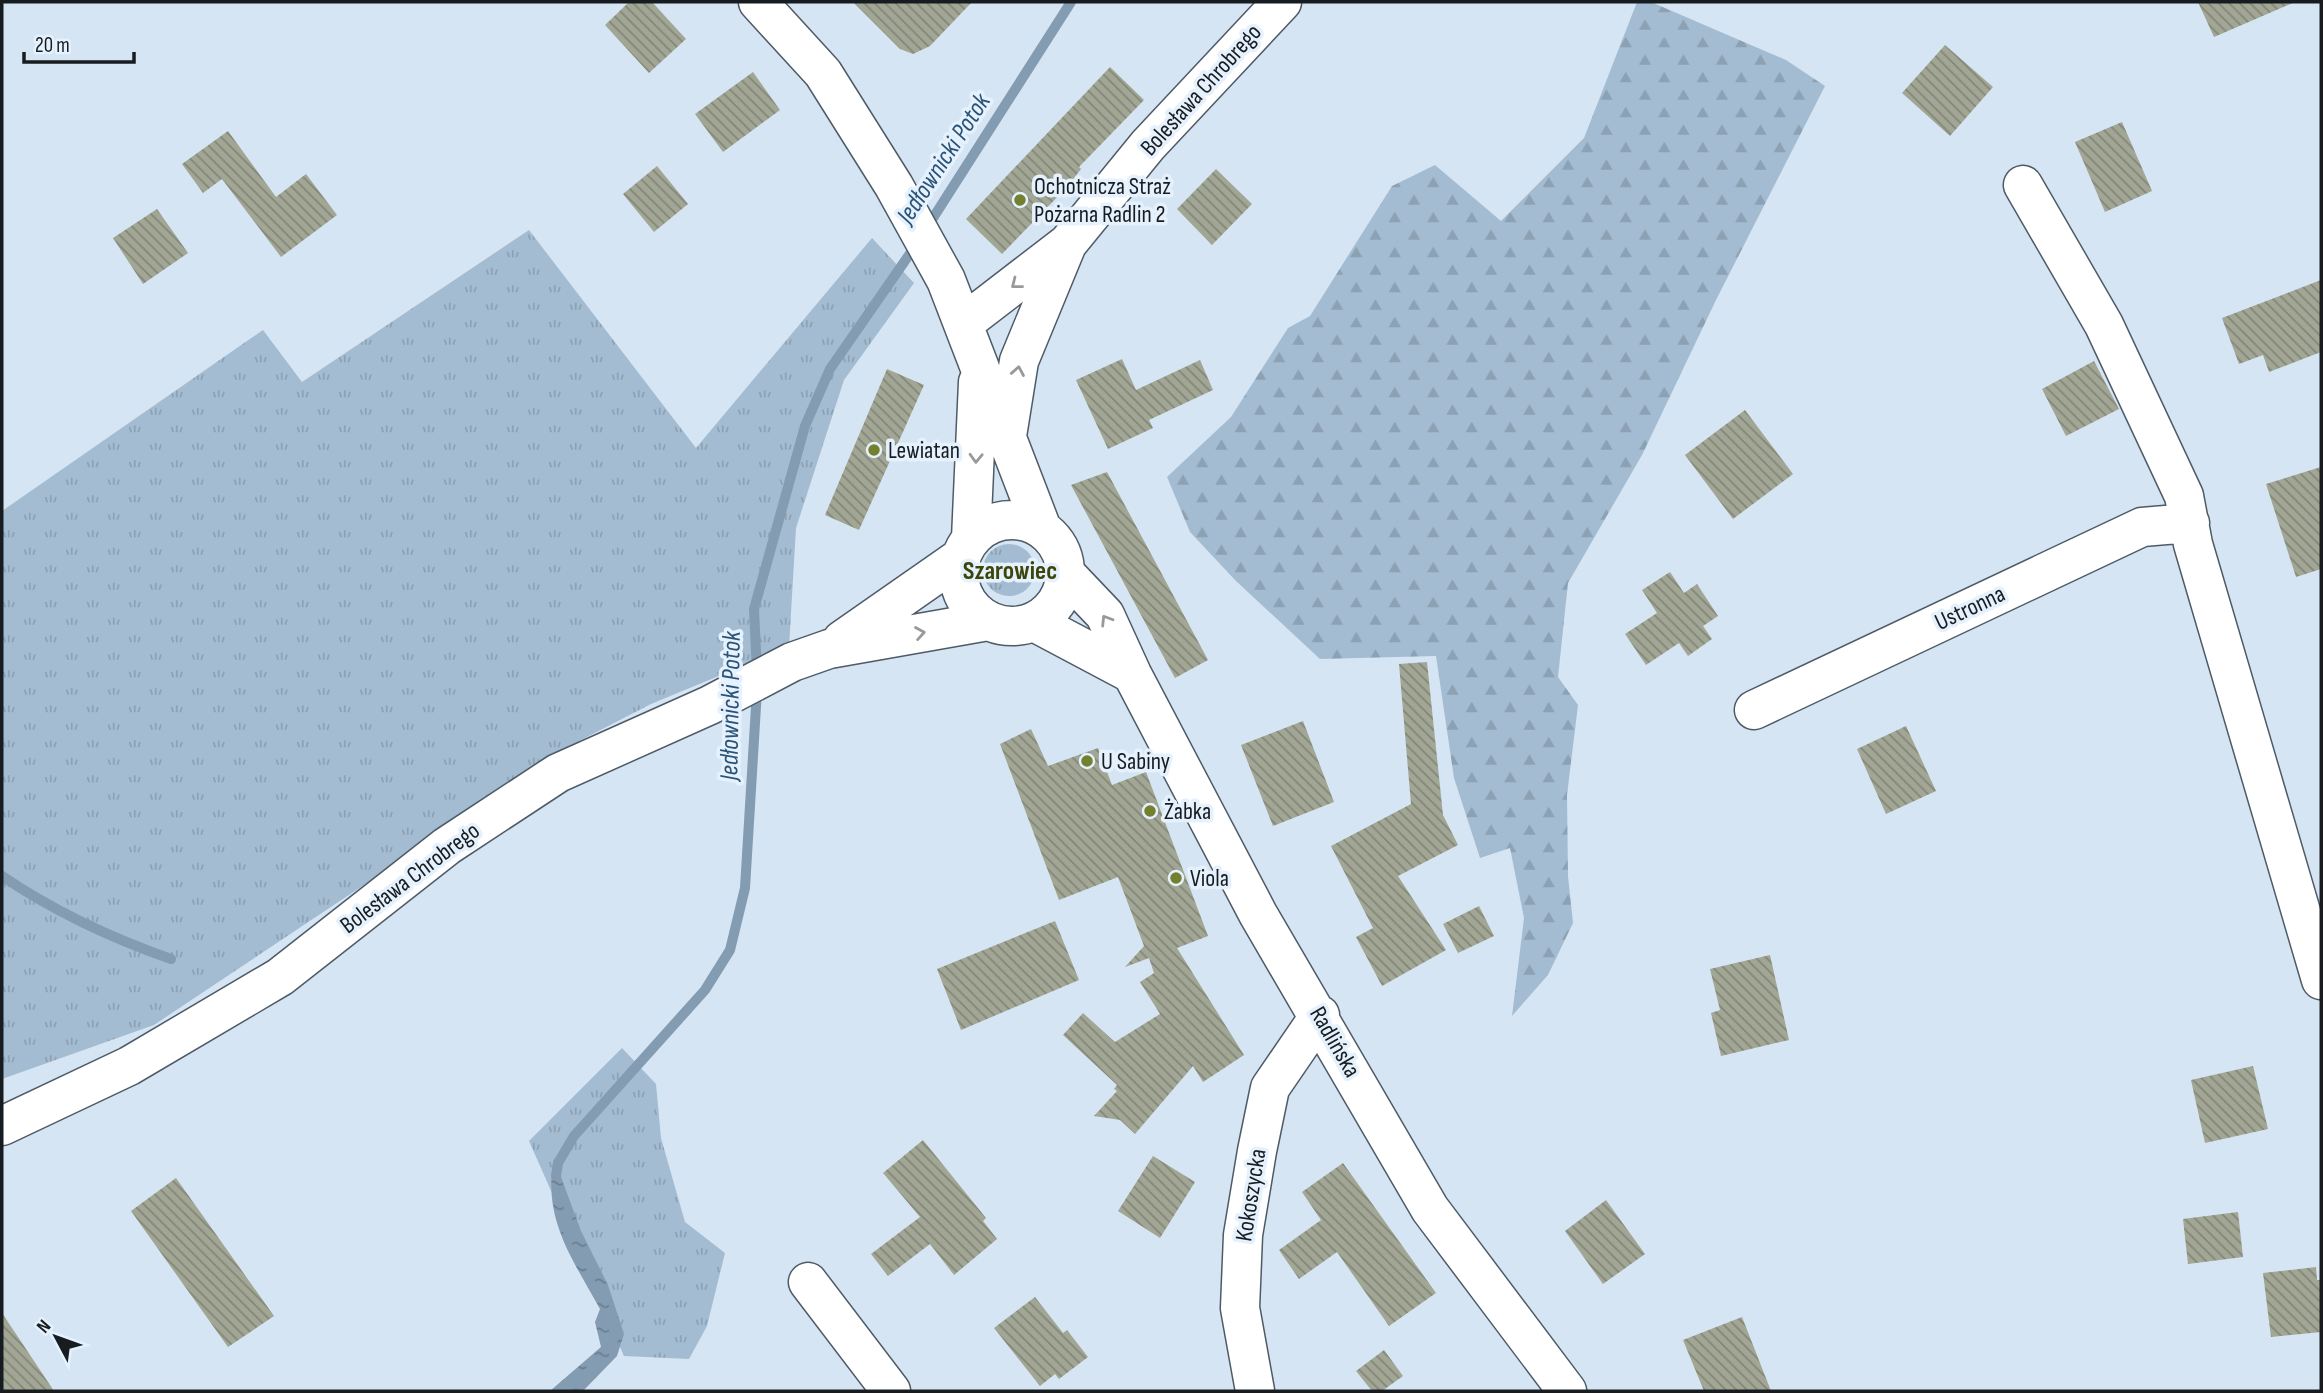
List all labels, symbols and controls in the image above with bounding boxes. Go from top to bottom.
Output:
street label: Bolesława Chrobrego [1134,18,1268,162]
scale bar [24,21,135,65]
text: 20 m [35,33,70,58]
water label: Jedłownicki Potok [889,87,998,232]
place label: Ochotnicza Straż Pożarna Radlin 2 [1034,172,1171,229]
marker: Ochotnicza Straż Pożarna Radlin 2 [1012,192,1028,208]
one-way arrow [1012,275,1024,288]
one-way arrow [1009,365,1024,377]
place label: Lewiatan [888,436,960,465]
marker: Lewiatan [866,442,882,458]
one-way arrow [968,453,983,464]
district label: Szarowiec [963,556,1057,587]
street label: Ustronna [1930,579,2010,637]
one-way arrow [1102,614,1115,627]
one-way arrow [914,626,926,641]
water label: Jedłownicki Potok [714,630,748,783]
place label: U Sabiny [1101,747,1170,776]
marker: U Sabiny [1079,753,1095,769]
place label: Żabka [1164,797,1211,826]
marker: Żabka [1142,803,1158,819]
street label: Bolesława Chrobrego [335,816,485,940]
place label: Viola [1190,864,1229,893]
marker: Viola [1168,870,1184,886]
street label: Radlińska [1303,1002,1367,1082]
street label: Kokoszycka [1229,1147,1273,1243]
north arrow [21,1302,91,1372]
text: N [32,1315,56,1338]

